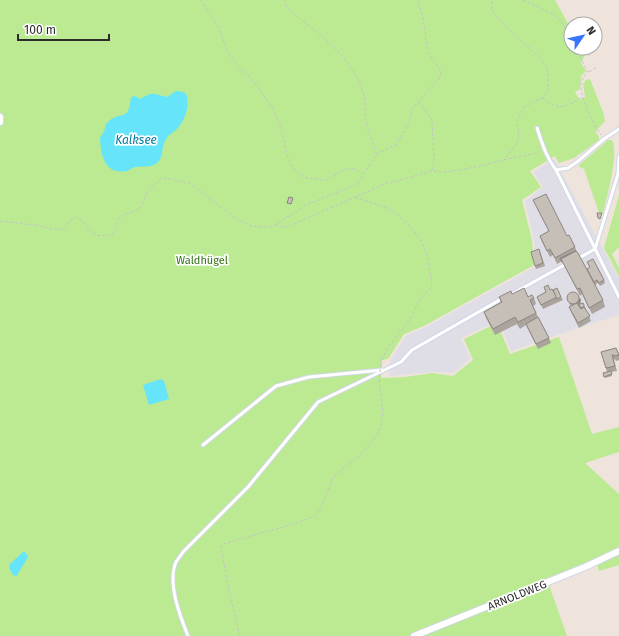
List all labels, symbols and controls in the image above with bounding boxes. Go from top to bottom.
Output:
scale bar [18,16,109,42]
north arrow [563,16,603,56]
text: 100 m [24,23,56,37]
text: N [583,24,598,37]
water label: Kalksee [115,133,157,147]
park label: Waldhügel [176,254,228,267]
street label: ARNOLDWEG [486,578,549,613]

